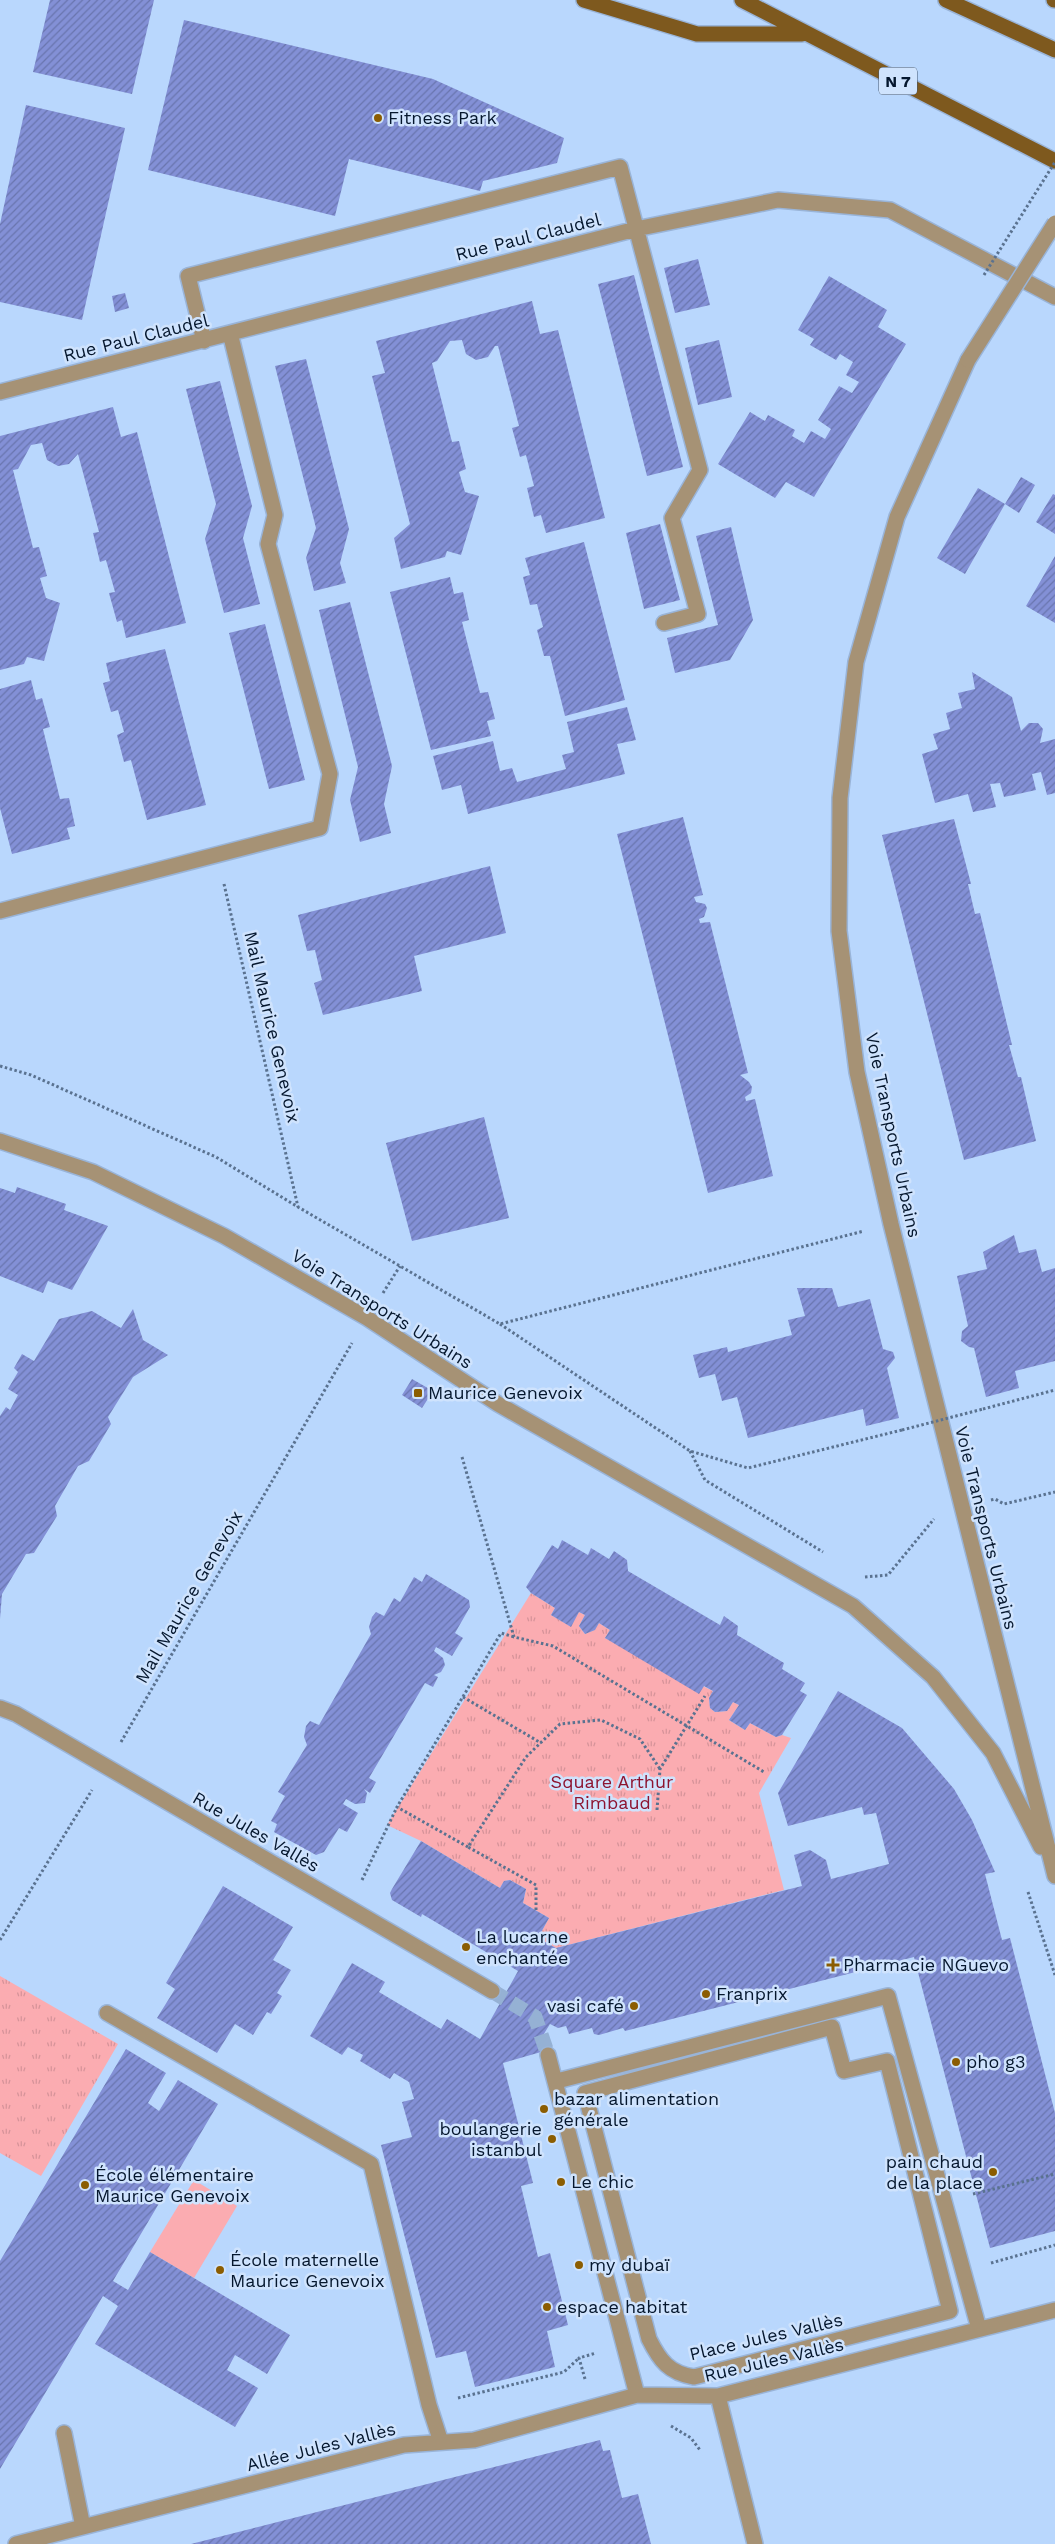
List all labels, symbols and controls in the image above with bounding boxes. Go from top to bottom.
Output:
road number: N 7 [879,68,917,94]
place label: Fitness Park [388,107,497,128]
marker: Fitness Park [372,112,384,124]
street label: Rue Paul Claudel [453,208,603,265]
street label: Rue Paul Claudel [61,309,211,366]
street label: Mail Maurice Genevoix [240,929,305,1125]
street label: Voie Transports Urbains [861,1031,925,1239]
street label: Voie Transports Urbains [288,1244,476,1373]
place label: Maurice Genevoix [428,1382,583,1403]
marker: Maurice Genevoix [412,1387,424,1399]
street label: Voie Transports Urbains [951,1424,1022,1632]
street label: Mail Maurice Genevoix [131,1507,247,1687]
park label: Square Arthur Rimbaud [551,1771,673,1813]
street label: Rue Jules Vallès [189,1787,323,1876]
place label: La lucarne enchantée [476,1926,568,1968]
marker: La lucarne enchantée [460,1941,472,1953]
place label: Pharmacie NGuevo [843,1954,1009,1975]
marker: Pharmacie NGuevo [827,1959,839,1971]
place label: Franprix [716,1983,788,2004]
marker: Franprix [700,1988,712,2000]
place label: vasi café [547,1995,624,2016]
marker: vasi café [628,2000,640,2012]
place label: pho g3 [966,2051,1025,2072]
marker: pho g3 [950,2056,962,2068]
place label: bazar alimentation générale [554,2088,719,2130]
marker: bazar alimentation générale [538,2103,550,2115]
place label: boulangerie istanbul [439,2118,542,2160]
marker: boulangerie istanbul [546,2133,558,2145]
place label: pain chaud de la place [886,2151,983,2193]
place label: École élémentaire Maurice Genevoix [95,2164,254,2206]
marker: pain chaud de la place [987,2166,999,2178]
place label: Le chic [571,2171,634,2192]
marker: Le chic [555,2176,567,2188]
marker: École élémentaire Maurice Genevoix [79,2179,91,2191]
place label: École maternelle Maurice Genevoix [230,2249,385,2291]
place label: my dubaï [589,2254,670,2275]
marker: my dubaï [573,2259,585,2271]
marker: École maternelle Maurice Genevoix [214,2264,226,2276]
place label: espace habitat [557,2296,688,2317]
marker: espace habitat [541,2301,553,2313]
street label: Place Jules Vallès [687,2309,845,2364]
street label: Rue Jules Vallès [702,2333,846,2386]
street label: Allée Jules Vallès [244,2418,398,2475]

